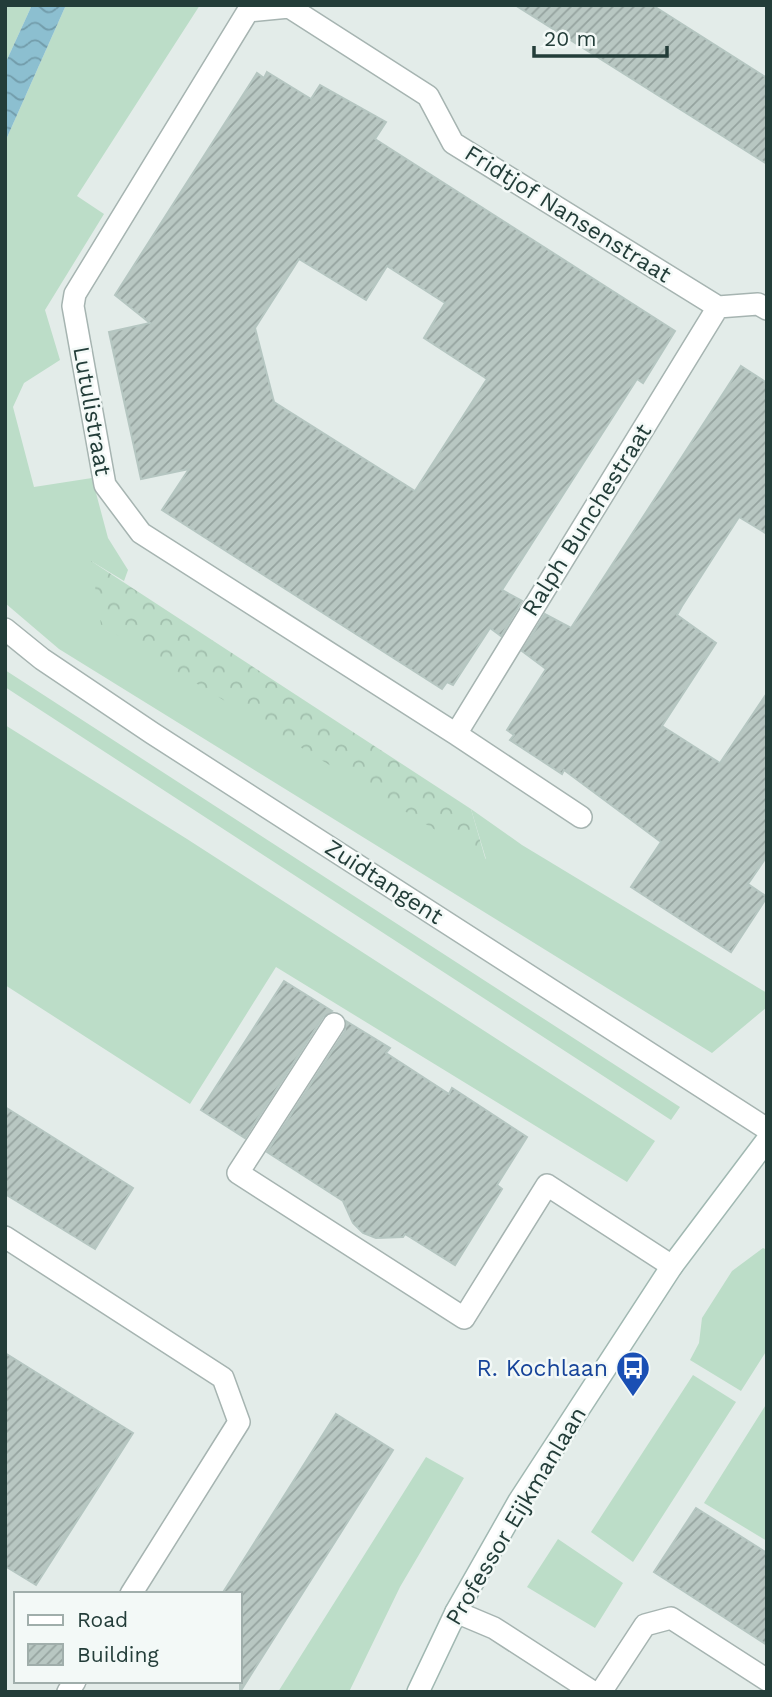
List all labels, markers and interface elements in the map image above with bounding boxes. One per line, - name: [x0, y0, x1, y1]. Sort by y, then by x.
- scale bar: [534, 14, 667, 58]
- text: 20 m: [544, 26, 596, 51]
- street label: Fridtjof Nansenstraat: [460, 139, 676, 289]
- street label: Lutulistraat: [67, 344, 117, 478]
- street label: Ralph Bunchestraat: [517, 419, 657, 621]
- street label: Zuidtangent: [320, 834, 448, 930]
- bus stop icon: R. Kochlaan: [614, 1349, 652, 1398]
- place label: R. Kochlaan: [476, 1355, 608, 1382]
- street label: Professor Eijkmanlaan: [440, 1402, 592, 1630]
- legend: [14, 1592, 242, 1683]
- text: Road: [77, 1607, 128, 1632]
- text: Building: [77, 1642, 159, 1667]

